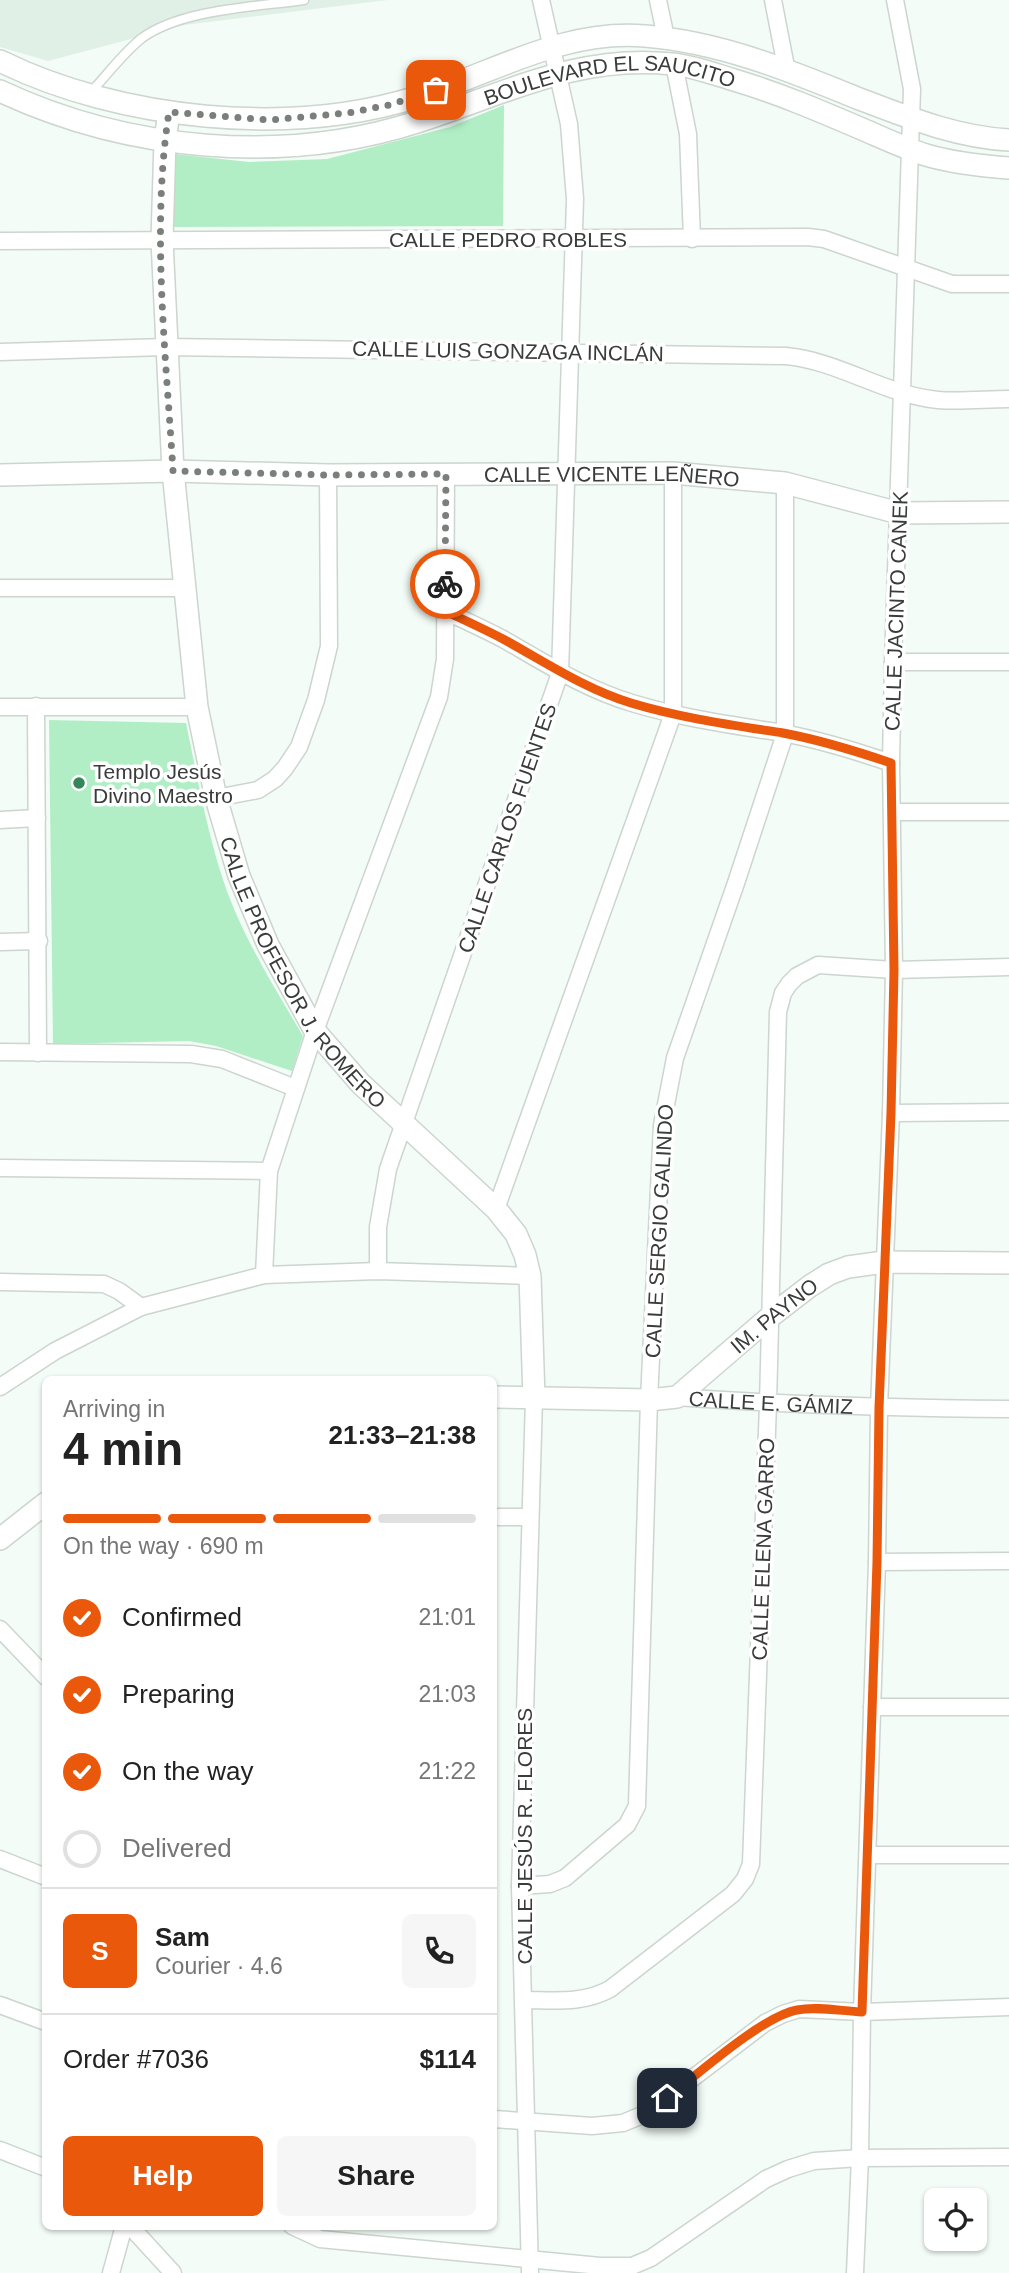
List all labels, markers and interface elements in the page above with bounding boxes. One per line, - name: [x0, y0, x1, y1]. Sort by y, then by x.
- street label: BOULEVARD EL SAUCITO: [481, 51, 739, 109]
- pin: [406, 60, 466, 120]
- icon: bag: [417, 71, 455, 109]
- street label: CALLE PEDRO ROBLES: [389, 228, 627, 251]
- street label: CALLE LUIS GONZAGA INCLÁN: [352, 337, 664, 365]
- street label: CALLE VICENTE LEÑERO: [484, 461, 741, 490]
- street label: CALLE JACINTO CANEK: [880, 491, 912, 731]
- courier: [410, 549, 480, 619]
- icon: bike: [426, 565, 464, 603]
- street label: CALLE CARLOS FUENTES: [453, 700, 561, 956]
- place label: Templo Jesús Divino Maestro: [93, 760, 233, 807]
- marker: Templo Jesús Divino Maestro: [71, 775, 87, 791]
- street label: CALLE PROFESOR J. ROMERO: [217, 834, 390, 1112]
- street label: CALLE SERGIO GALINDO: [641, 1103, 677, 1359]
- street label: IM. PAYNO: [726, 1273, 822, 1357]
- street label: CALLE E. GÁMIZ: [688, 1386, 854, 1417]
- text: Arriving in: [63, 1396, 165, 1422]
- text: 21:33–21:38: [329, 1420, 476, 1450]
- text: 4 min: [63, 1423, 183, 1475]
- street label: CALLE ELENA GARRO: [748, 1437, 778, 1661]
- text: On the way · 690 m: [63, 1533, 264, 1559]
- icon: check: [63, 1599, 101, 1637]
- text: Confirmed: [122, 1602, 242, 1632]
- text: 21:01: [418, 1604, 476, 1630]
- icon: check: [63, 1676, 101, 1714]
- text: Preparing: [122, 1679, 235, 1709]
- text: 21:03: [418, 1681, 476, 1707]
- street label: CALLE JESÚS R. FLORES: [513, 1708, 536, 1964]
- icon: check: [63, 1753, 101, 1791]
- text: On the way: [122, 1756, 254, 1786]
- text: 21:22: [418, 1758, 476, 1784]
- text: Delivered: [122, 1833, 232, 1863]
- button: phone: [402, 1914, 476, 1988]
- text: Sam: [155, 1922, 210, 1952]
- text: S: [91, 1936, 109, 1966]
- text: Courier · 4.6: [155, 1953, 283, 1979]
- text: Order #7036: [63, 2044, 209, 2074]
- text: $114: [420, 2044, 476, 2074]
- pin: [637, 2068, 697, 2128]
- icon: home: [648, 2079, 686, 2117]
- button: Help: [63, 2136, 263, 2216]
- button: Share: [277, 2136, 476, 2216]
- map controls: [924, 2188, 987, 2251]
- button: locate: [924, 2188, 987, 2251]

